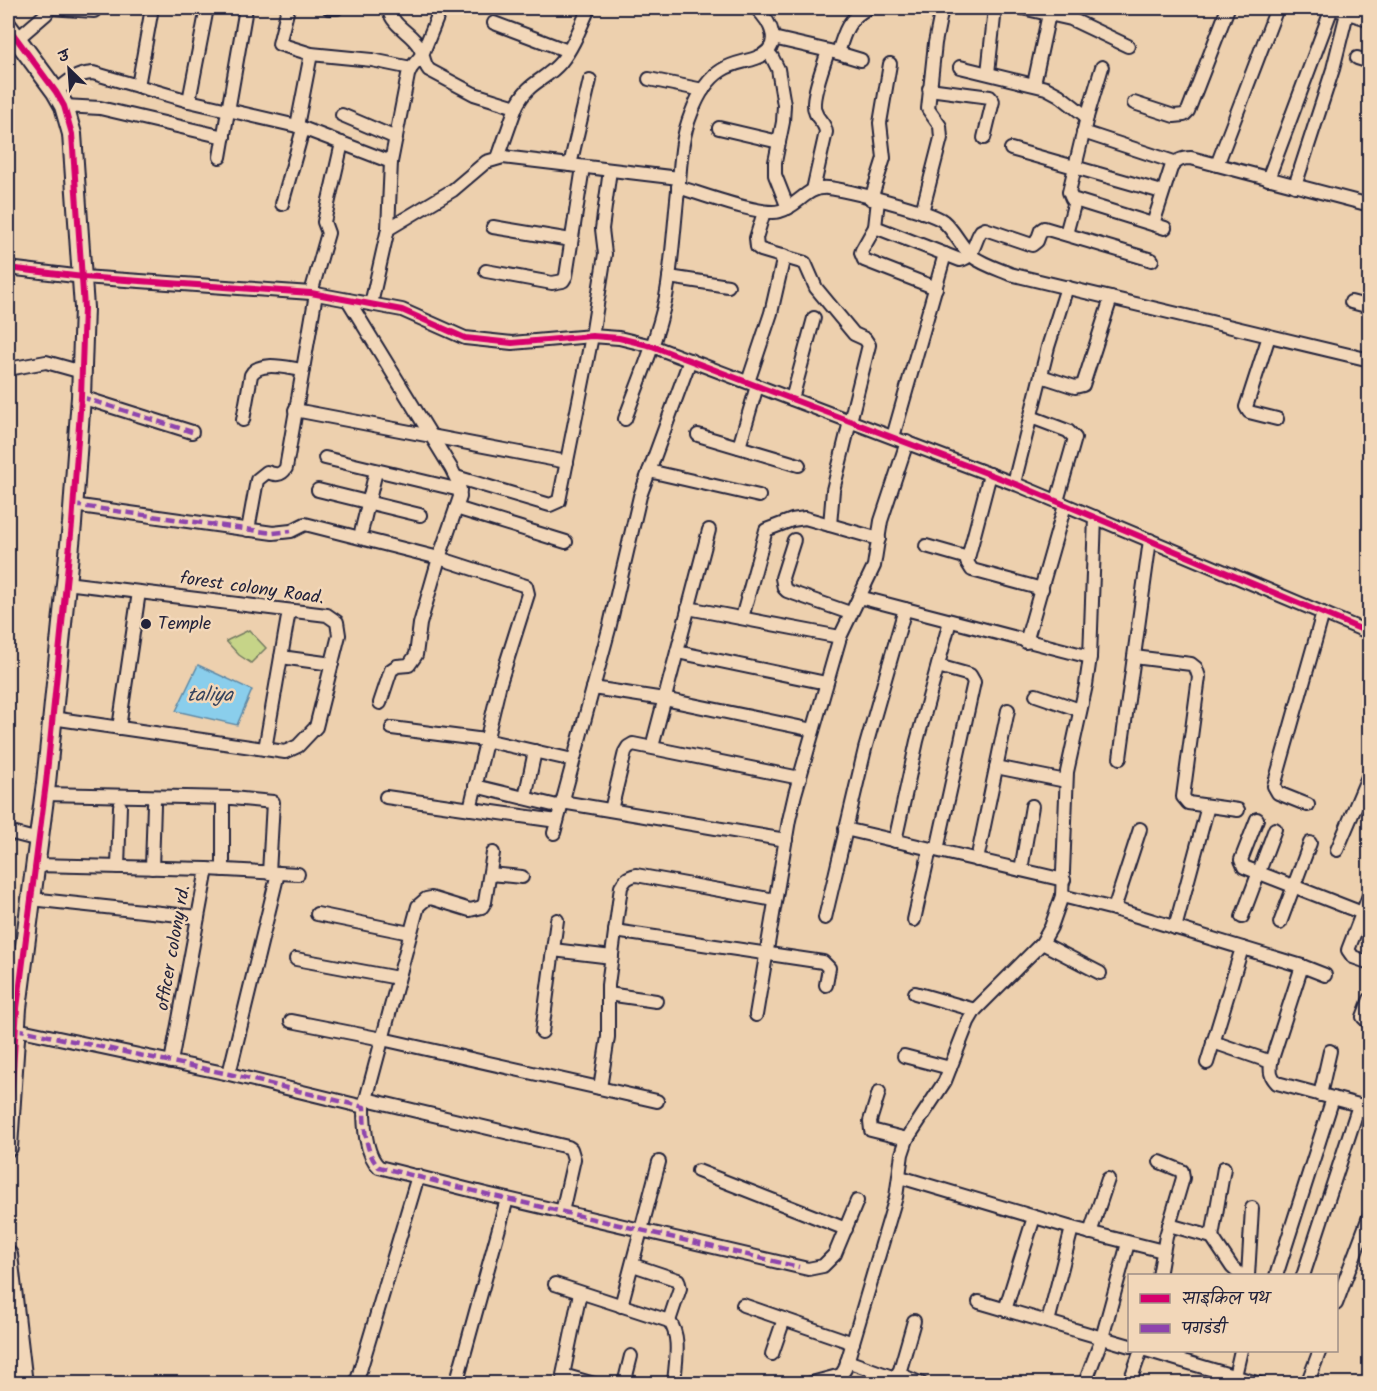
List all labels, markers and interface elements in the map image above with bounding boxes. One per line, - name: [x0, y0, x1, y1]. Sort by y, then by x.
- north arrow: [39, 39, 99, 99]
- text: उ: [53, 42, 76, 70]
- street label: forest colony Road.: [178, 565, 326, 613]
- place label: Temple: [158, 610, 211, 639]
- marker: Temple: [139, 617, 153, 631]
- water label: taliya: [187, 680, 234, 712]
- street label: officer colony rd.: [149, 883, 199, 1013]
- legend: [1128, 1274, 1338, 1352]
- text: साइकिल पथ: [1182, 1285, 1272, 1314]
- text: पगडंडी: [1181, 1315, 1229, 1344]

